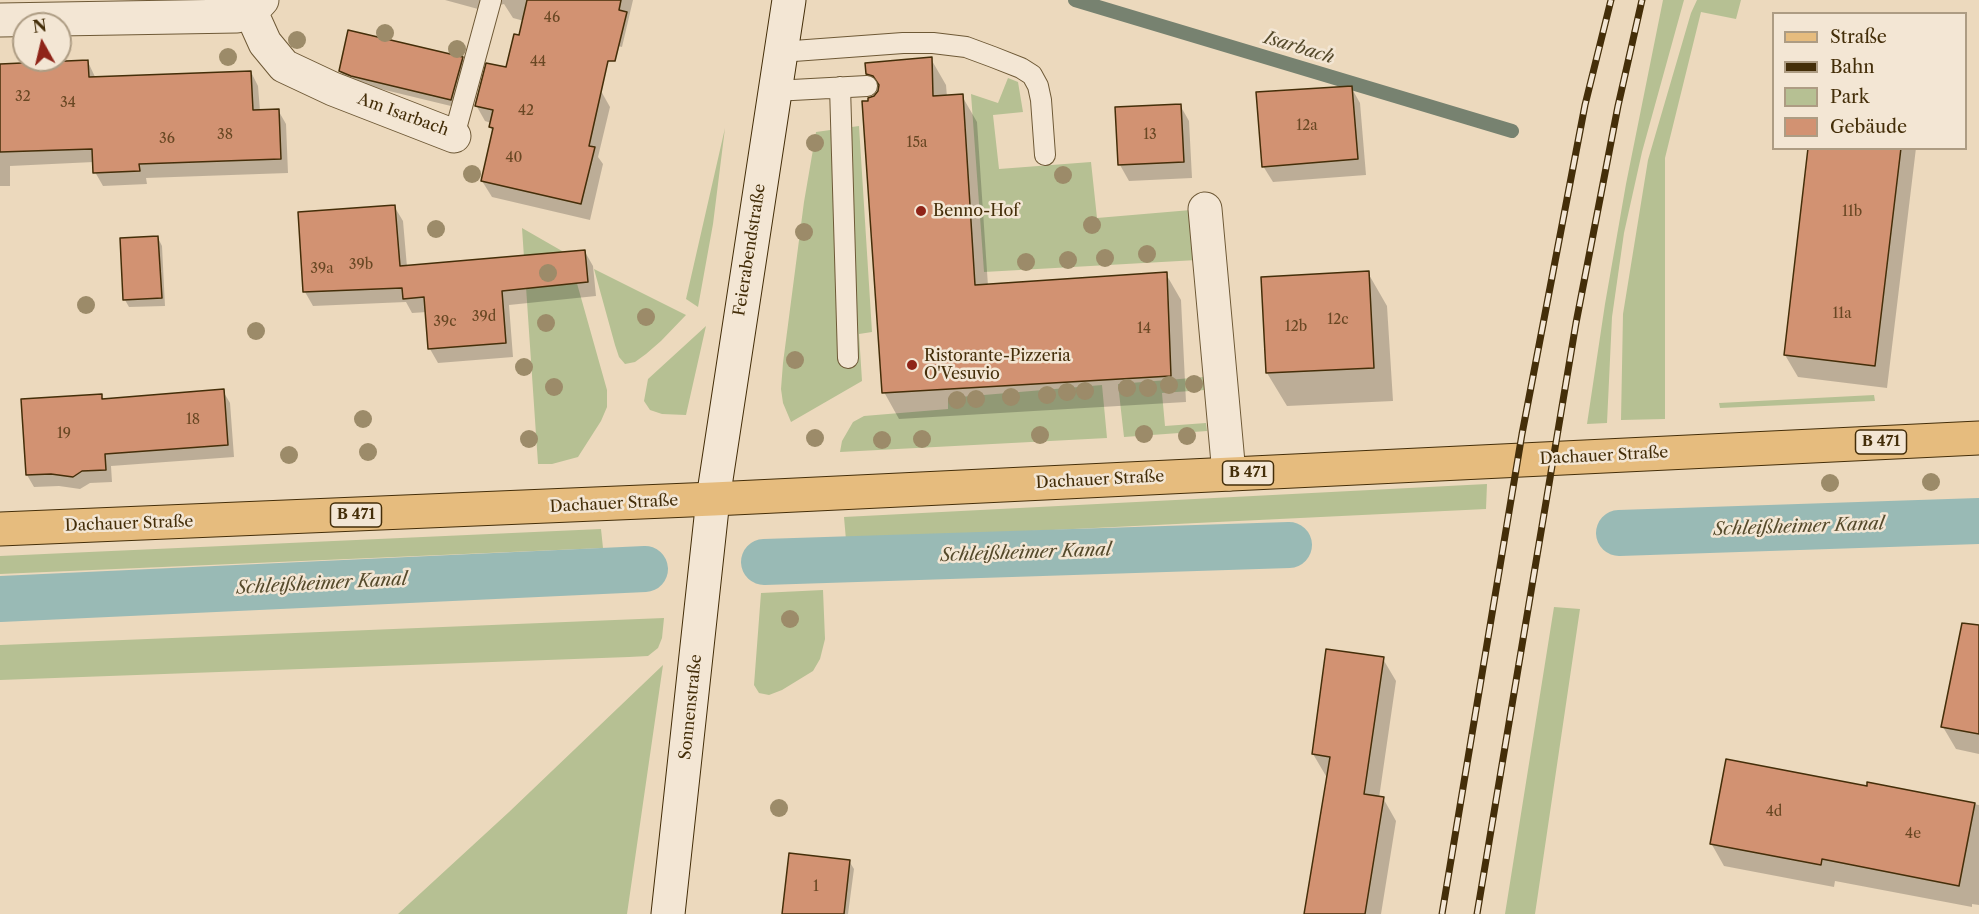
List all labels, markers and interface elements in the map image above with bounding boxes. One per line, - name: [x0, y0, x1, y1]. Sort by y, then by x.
- house number: 46: [544, 10, 560, 26]
- north arrow: [12, 12, 72, 72]
- legend: [1772, 12, 1967, 150]
- text: N: [31, 15, 48, 37]
- text: Straße: [1830, 26, 1887, 48]
- water label: Isarbach: [1261, 27, 1337, 69]
- house number: 44: [530, 54, 546, 70]
- text: Bahn: [1830, 56, 1875, 78]
- text: Park: [1830, 86, 1869, 108]
- house number: 32: [15, 89, 31, 105]
- street label: Am Isarbach: [355, 90, 451, 140]
- house number: 34: [60, 95, 76, 111]
- house number: 42: [518, 103, 534, 119]
- text: Gebäude: [1830, 116, 1907, 138]
- house number: 12a: [1296, 118, 1318, 134]
- house number: 38: [217, 127, 233, 143]
- house number: 13: [1143, 127, 1157, 143]
- house number: 36: [159, 131, 175, 147]
- house number: 15a: [907, 135, 927, 151]
- house number: 40: [506, 150, 522, 166]
- street label: Feierabendstraße: [730, 182, 770, 318]
- place label: Benno-Hof: [933, 201, 1019, 221]
- marker: Benno-Hof: [914, 204, 928, 218]
- house number: 11b: [1842, 204, 1862, 220]
- house number: 39b: [349, 257, 373, 273]
- house number: 39a: [310, 261, 334, 277]
- house number: 11a: [1832, 306, 1852, 322]
- house number: 39d: [472, 309, 496, 325]
- house number: 12c: [1327, 312, 1349, 328]
- house number: 39c: [433, 314, 457, 330]
- house number: 12b: [1285, 319, 1307, 335]
- house number: 14: [1137, 321, 1151, 337]
- place label: Ristorante-Pizzeria O'Vesuvio: [924, 346, 1071, 384]
- marker: Ristorante-Pizzeria O'Vesuvio: [905, 358, 919, 372]
- house number: 18: [186, 412, 200, 428]
- house number: 19: [57, 426, 71, 442]
- road number: B 471: [1856, 430, 1906, 454]
- street label: Dachauer Straße: [1539, 443, 1669, 469]
- road number: B 471: [1222, 461, 1274, 485]
- street label: Dachauer Straße: [1035, 467, 1165, 493]
- street label: Dachauer Straße: [549, 491, 679, 517]
- road number: B 471: [330, 503, 382, 527]
- street label: Dachauer Straße: [64, 512, 194, 536]
- water label: Schleißheimer Kanal: [1713, 513, 1885, 541]
- water label: Schleißheimer Kanal: [940, 539, 1112, 567]
- water label: Schleißheimer Kanal: [236, 569, 408, 599]
- street label: Sonnenstraße: [676, 653, 706, 761]
- house number: 4d: [1766, 804, 1782, 820]
- house number: 4e: [1905, 826, 1921, 842]
- house number: 1: [813, 879, 819, 895]

